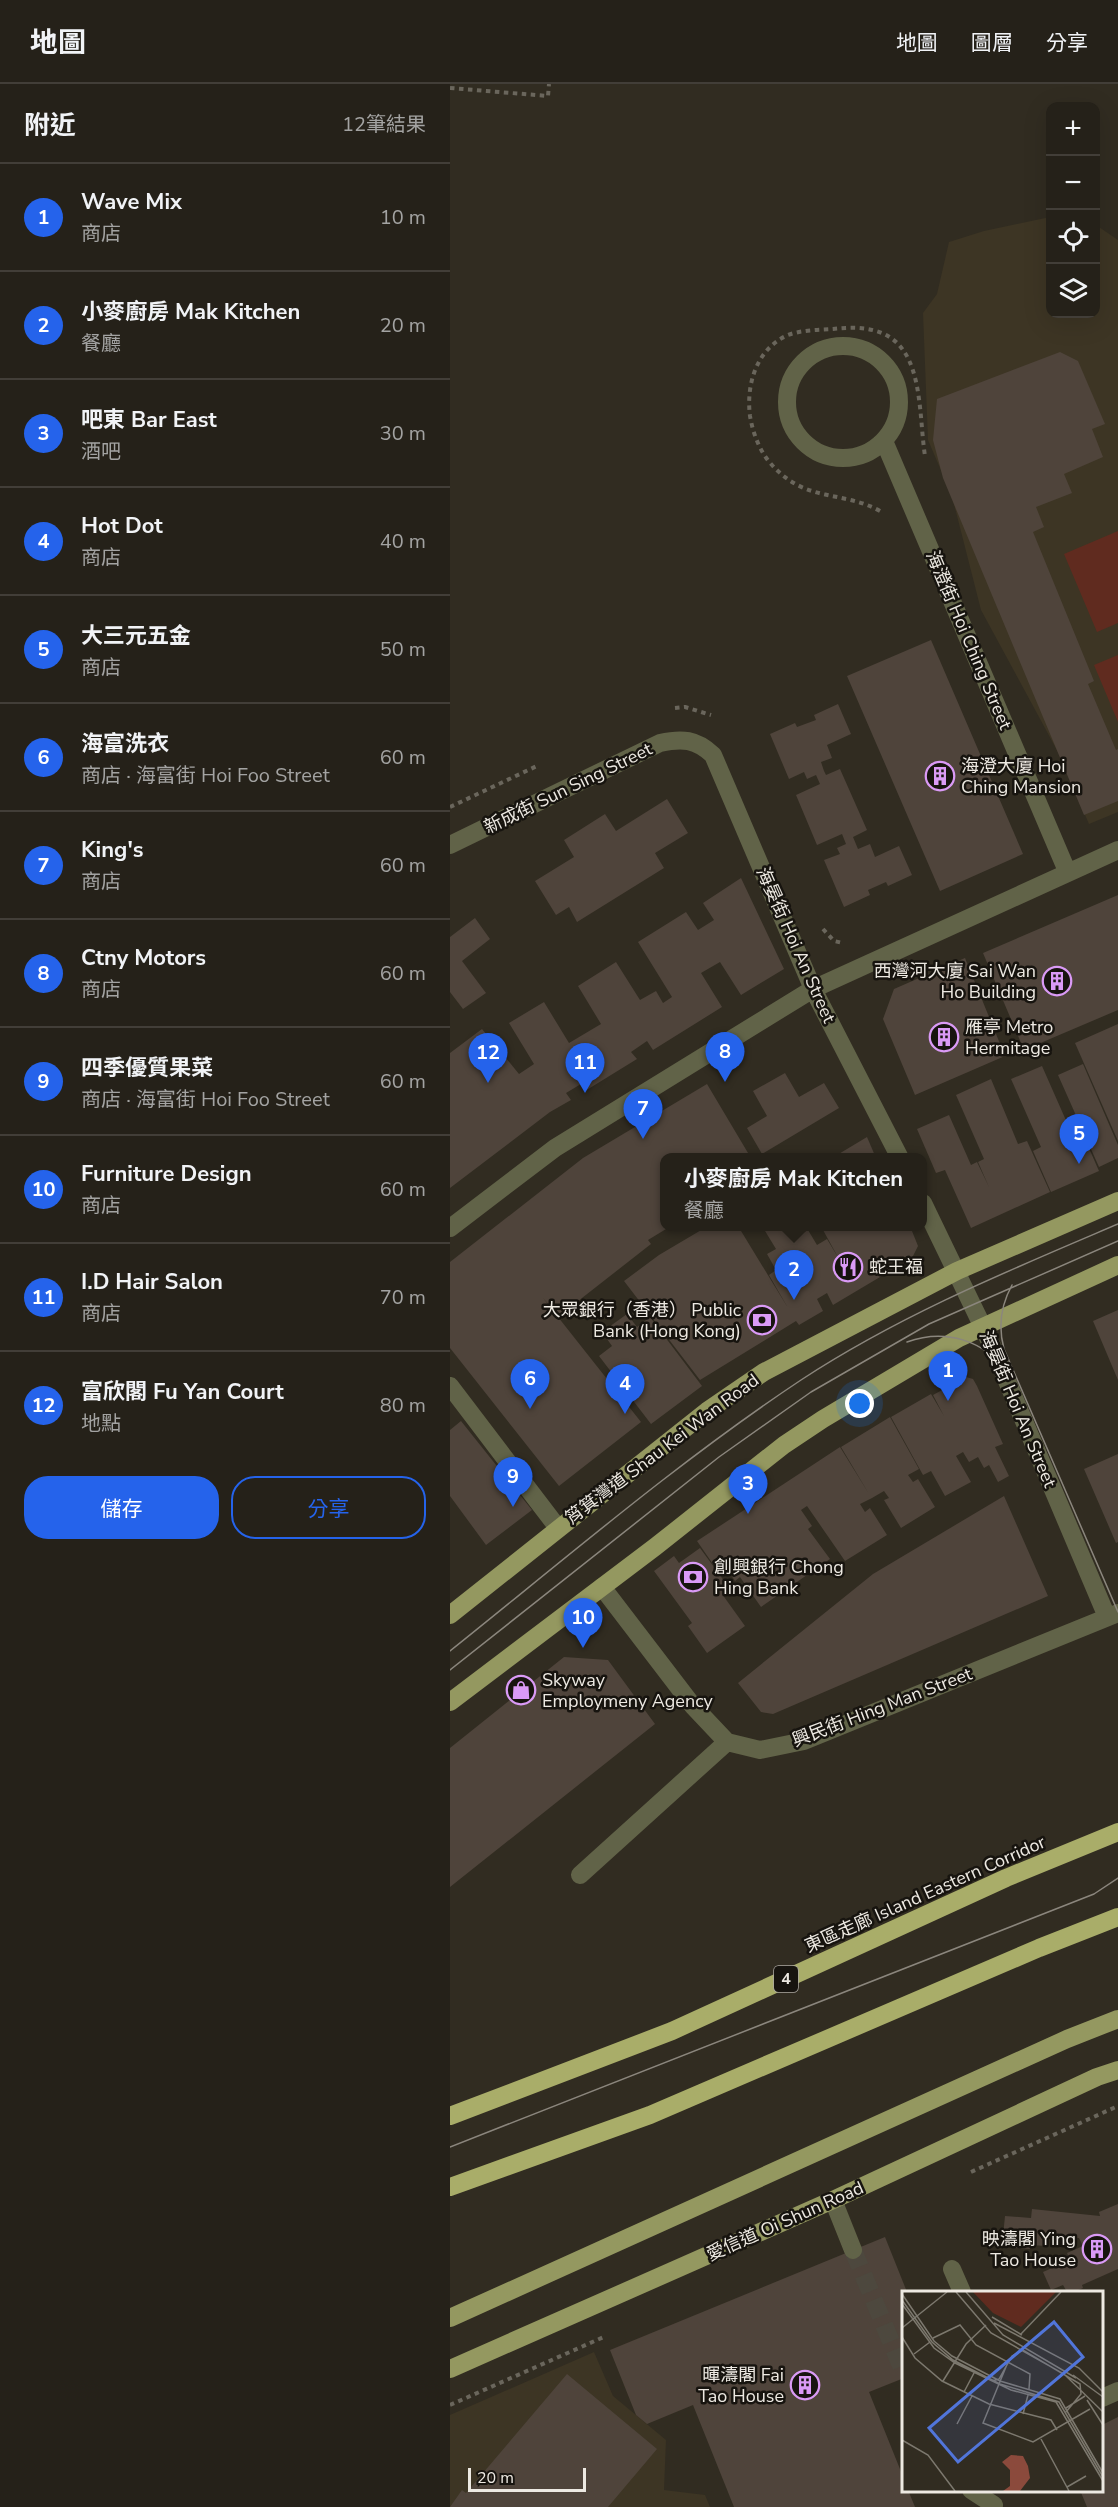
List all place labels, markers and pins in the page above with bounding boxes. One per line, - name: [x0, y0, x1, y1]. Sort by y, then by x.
- place label: 海澄大廈 Hoi Ching Mansion: [961, 754, 1081, 799]
- building icon: 海澄大廈 Hoi Ching Mansion: [924, 760, 956, 792]
- place label: 西灣河大廈 Sai Wan Ho Building: [873, 959, 1036, 1004]
- building icon: 西灣河大廈 Sai Wan Ho Building: [1041, 965, 1073, 997]
- place label: 雁亭 Metro Hermitage: [965, 1015, 1053, 1060]
- building icon: 雁亭 Metro Hermitage: [928, 1021, 960, 1053]
- pin: 8: [706, 1032, 744, 1082]
- pin: 12: [468, 1034, 507, 1083]
- pin: 11: [566, 1044, 604, 1093]
- pin: 7: [624, 1090, 662, 1139]
- pin: 5: [1060, 1114, 1098, 1164]
- pin: 2: [774, 1250, 814, 1300]
- restaurant icon: 蛇王福: [832, 1251, 864, 1283]
- place label: 蛇王福: [869, 1255, 923, 1279]
- place label: 大眾銀行（香港） Public Bank (Hong Kong): [543, 1298, 741, 1343]
- bank icon: 大眾銀行（香港） Public Bank (Hong Kong): [746, 1304, 778, 1336]
- pin: 1: [928, 1352, 968, 1401]
- pin: 6: [510, 1360, 550, 1409]
- pin: 4: [606, 1364, 645, 1414]
- pin: 9: [494, 1458, 532, 1507]
- pin: 3: [728, 1464, 768, 1514]
- place label: 創興銀行 Chong Hing Bank: [714, 1555, 844, 1600]
- bank icon: 創興銀行 Chong Hing Bank: [677, 1561, 709, 1593]
- pin: 10: [564, 1598, 602, 1648]
- place label: Skyway Employmeny Agency: [542, 1668, 714, 1713]
- shop icon: Skyway Employmeny Agency: [505, 1674, 537, 1706]
- place label: 映濤閣 Ying Tao House: [982, 2227, 1076, 2272]
- building icon: 映濤閣 Ying Tao House: [1081, 2233, 1113, 2265]
- place label: 暉濤閣 Fai Tao House: [698, 2363, 784, 2408]
- building icon: 暉濤閣 Fai Tao House: [789, 2369, 821, 2401]

